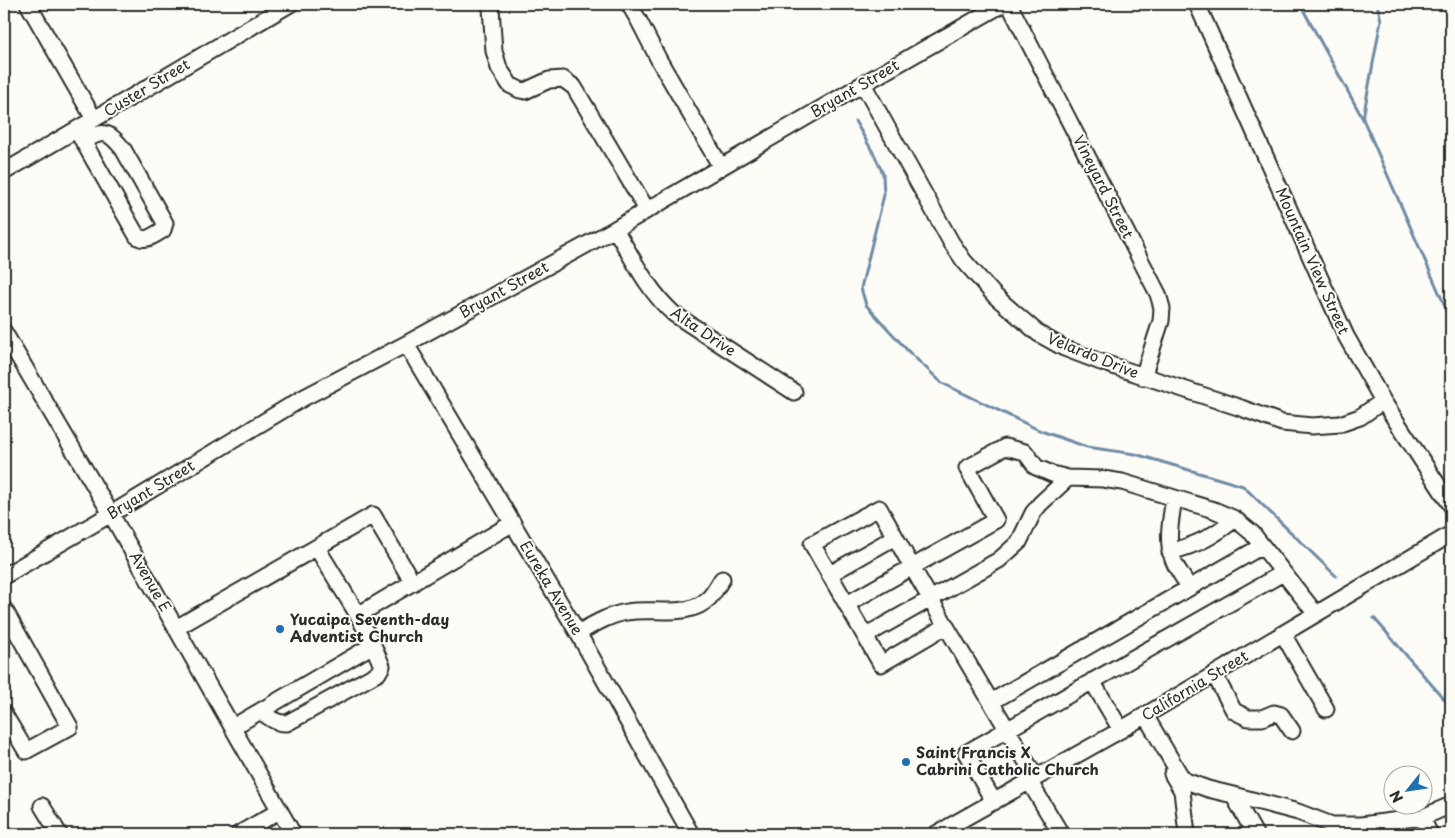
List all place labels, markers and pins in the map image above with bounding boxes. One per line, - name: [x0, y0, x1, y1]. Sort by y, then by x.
- place label: Yucaipa Seventh-day Adventist Church: [290, 607, 449, 647]
- marker: Yucaipa Seventh-day Adventist Church: [274, 623, 286, 635]
- place label: Saint Francis X Cabrini Catholic Church: [916, 740, 1099, 780]
- marker: Saint Francis X Cabrini Catholic Church: [900, 756, 912, 768]

